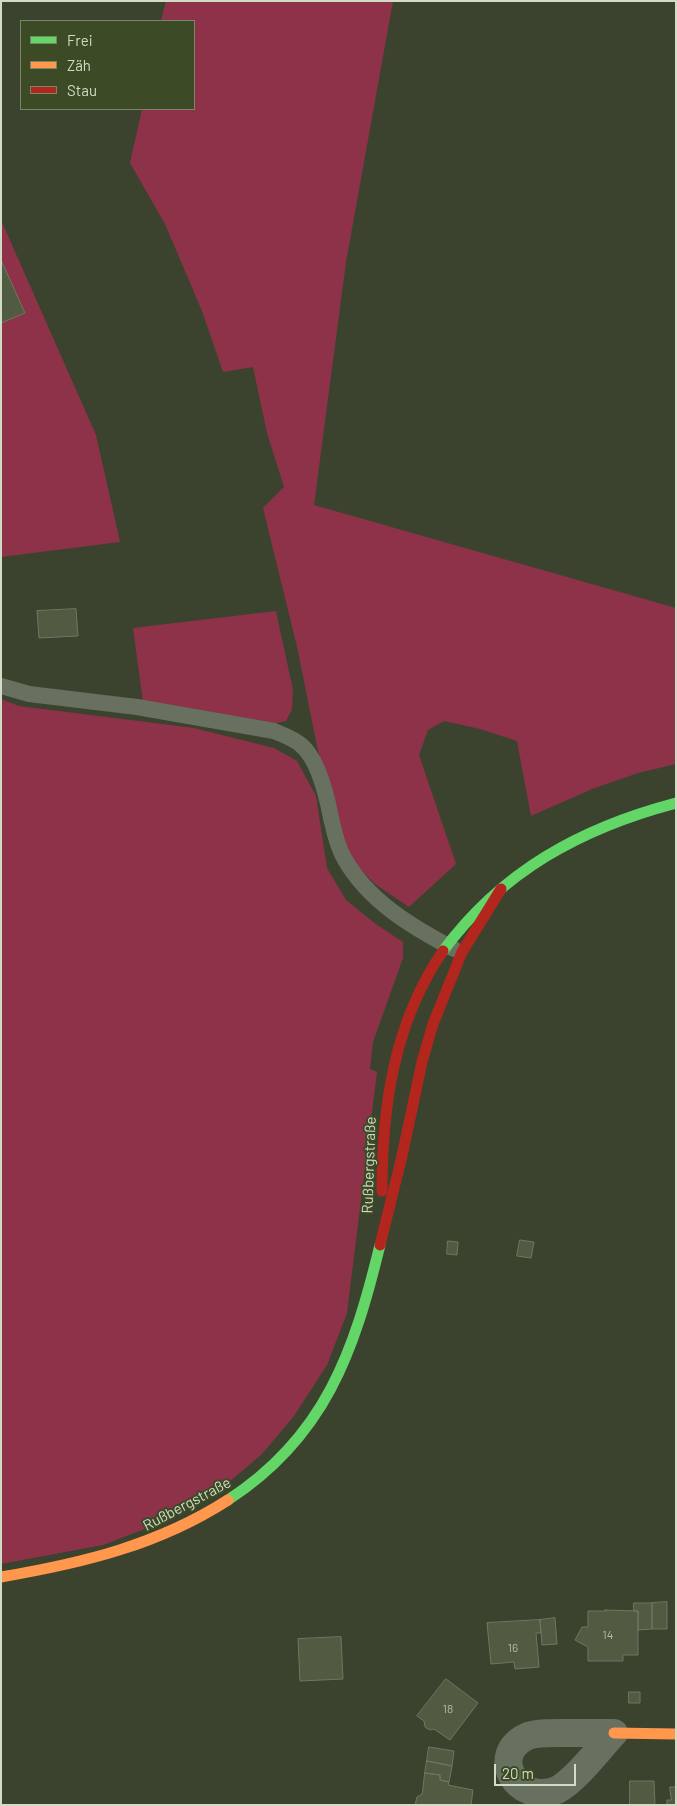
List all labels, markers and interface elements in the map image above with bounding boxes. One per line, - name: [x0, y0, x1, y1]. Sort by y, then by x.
- legend: [20, 20, 195, 110]
- text: Frei: [67, 31, 93, 49]
- text: Zäh: [67, 56, 91, 74]
- text: Stau: [67, 81, 97, 99]
- street label: Rußbergstraße: [358, 1116, 380, 1214]
- street label: Rußbergstraße: [140, 1473, 234, 1535]
- house number: 14: [603, 1628, 613, 1642]
- house number: 16: [508, 1641, 518, 1655]
- house number: 18: [443, 1702, 453, 1716]
- scale bar: [497, 1754, 580, 1786]
- text: 20 m: [502, 1764, 534, 1782]

